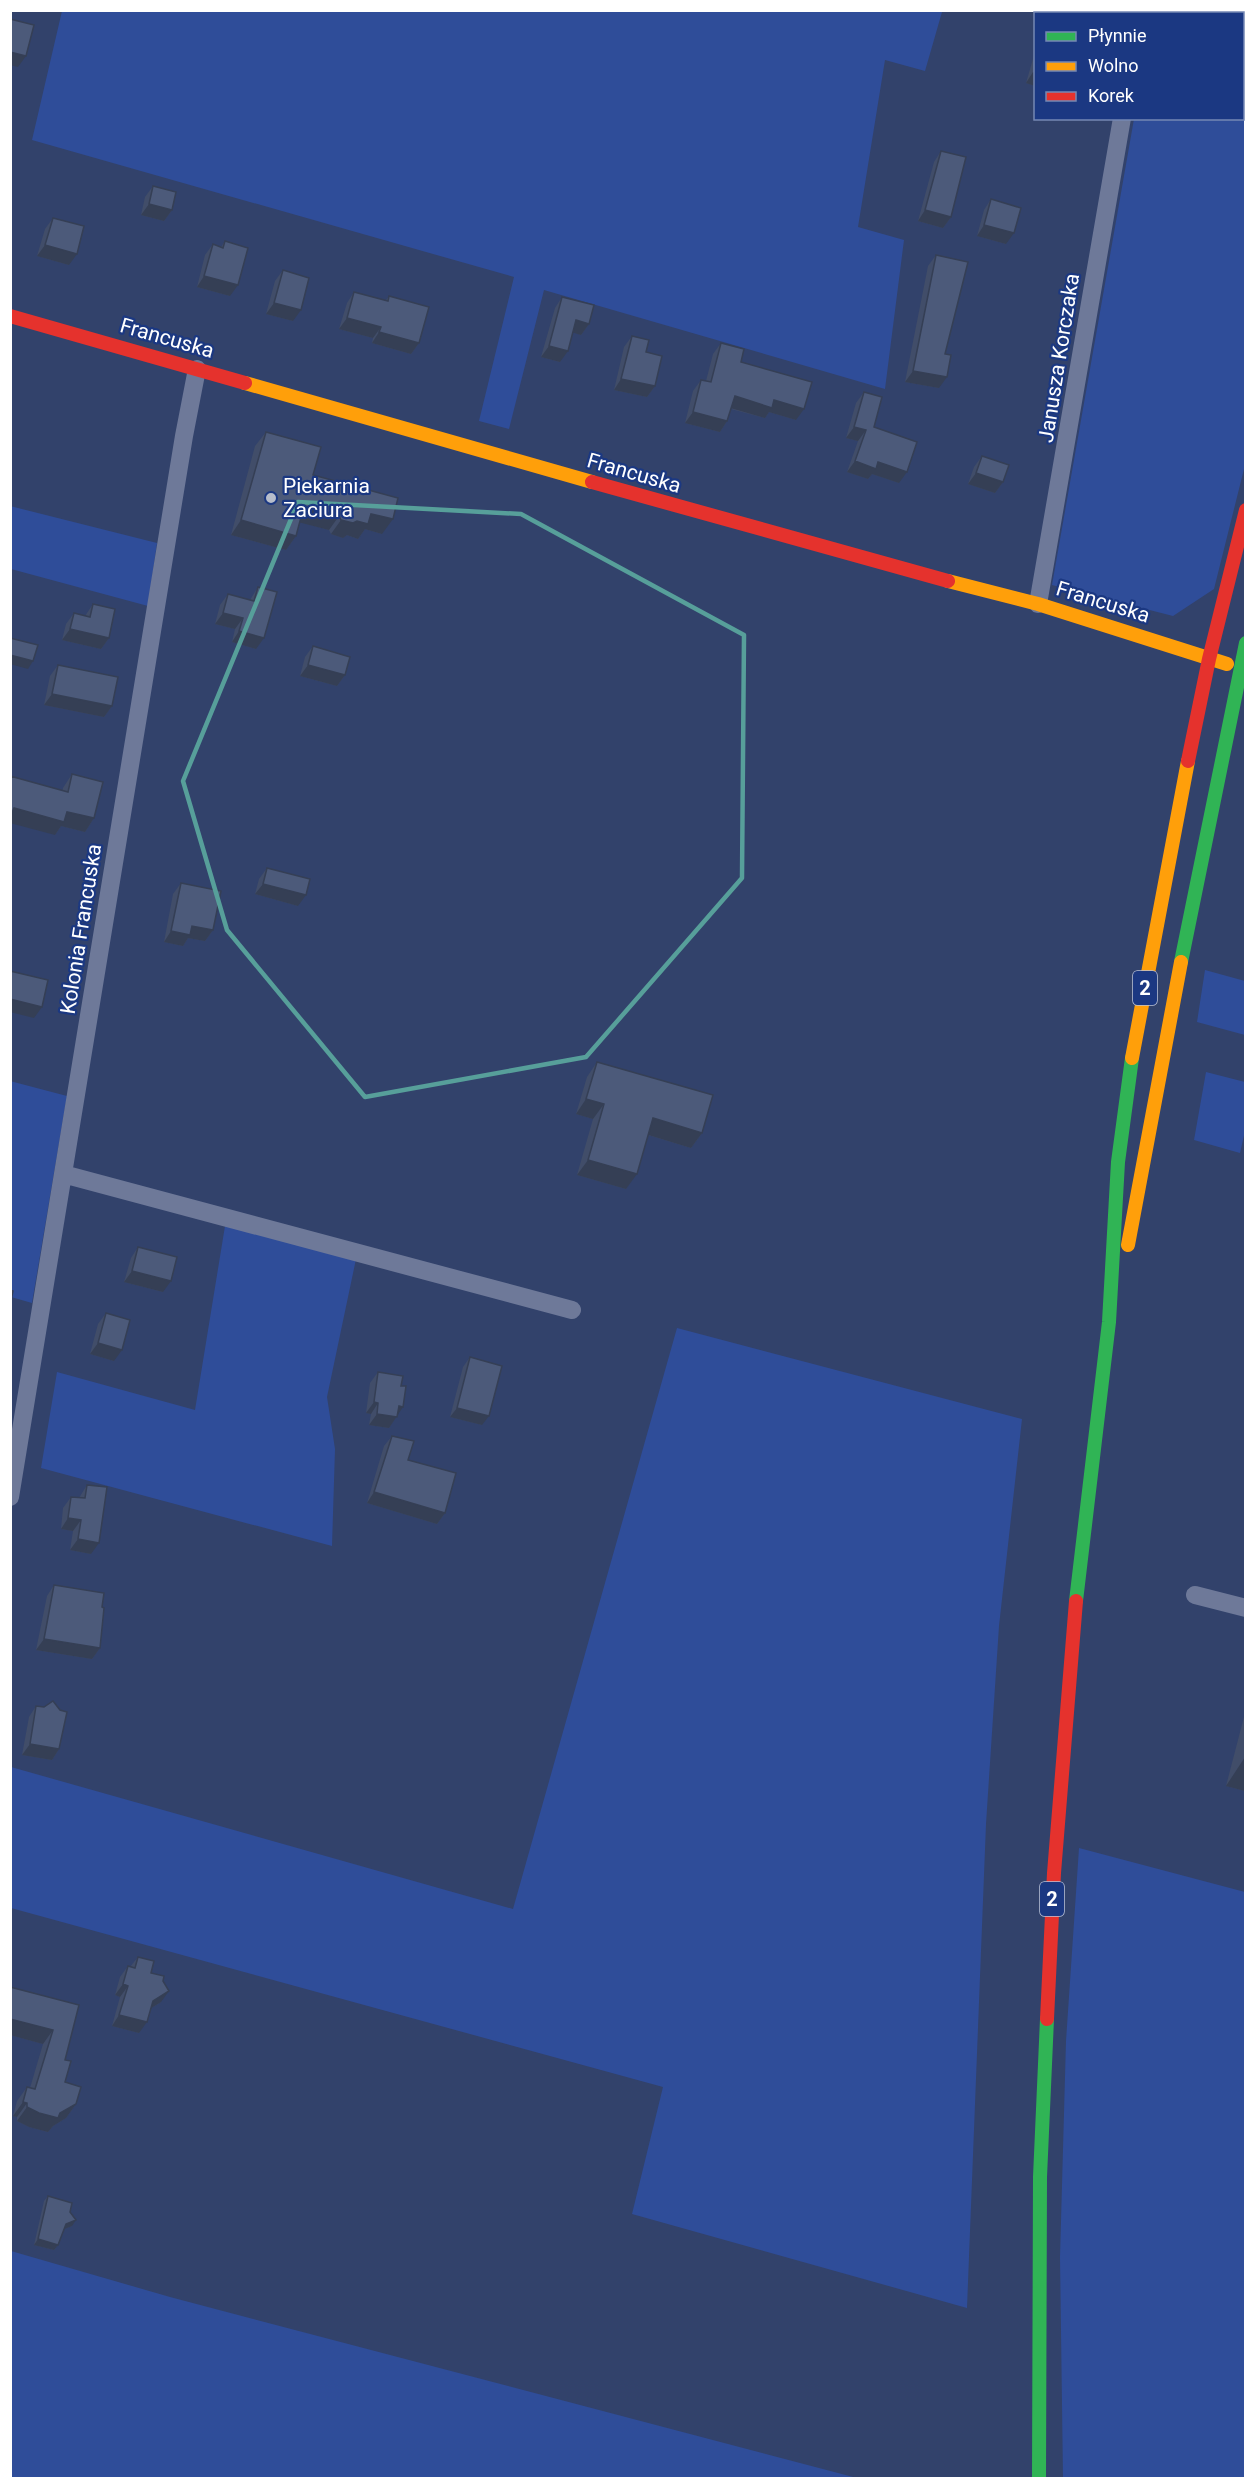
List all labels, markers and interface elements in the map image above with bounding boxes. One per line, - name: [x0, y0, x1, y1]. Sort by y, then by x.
- legend: [1034, 12, 1244, 120]
- text: Płynnie: [1088, 25, 1147, 46]
- text: Wolno: [1088, 55, 1139, 76]
- text: Korek: [1088, 85, 1135, 106]
- street label: Janusza Korczaka: [1034, 272, 1084, 444]
- street label: Francuska: [117, 313, 217, 363]
- street label: Francuska: [584, 448, 684, 498]
- place label: Piekarnia Zaciura: [283, 474, 370, 522]
- marker: Piekarnia Zaciura: [264, 491, 278, 505]
- street label: Francuska: [1053, 576, 1153, 628]
- street label: Kolonia Francuska: [56, 842, 106, 1016]
- road number: 2: [1133, 971, 1157, 1005]
- road number: 2: [1040, 1882, 1064, 1916]

